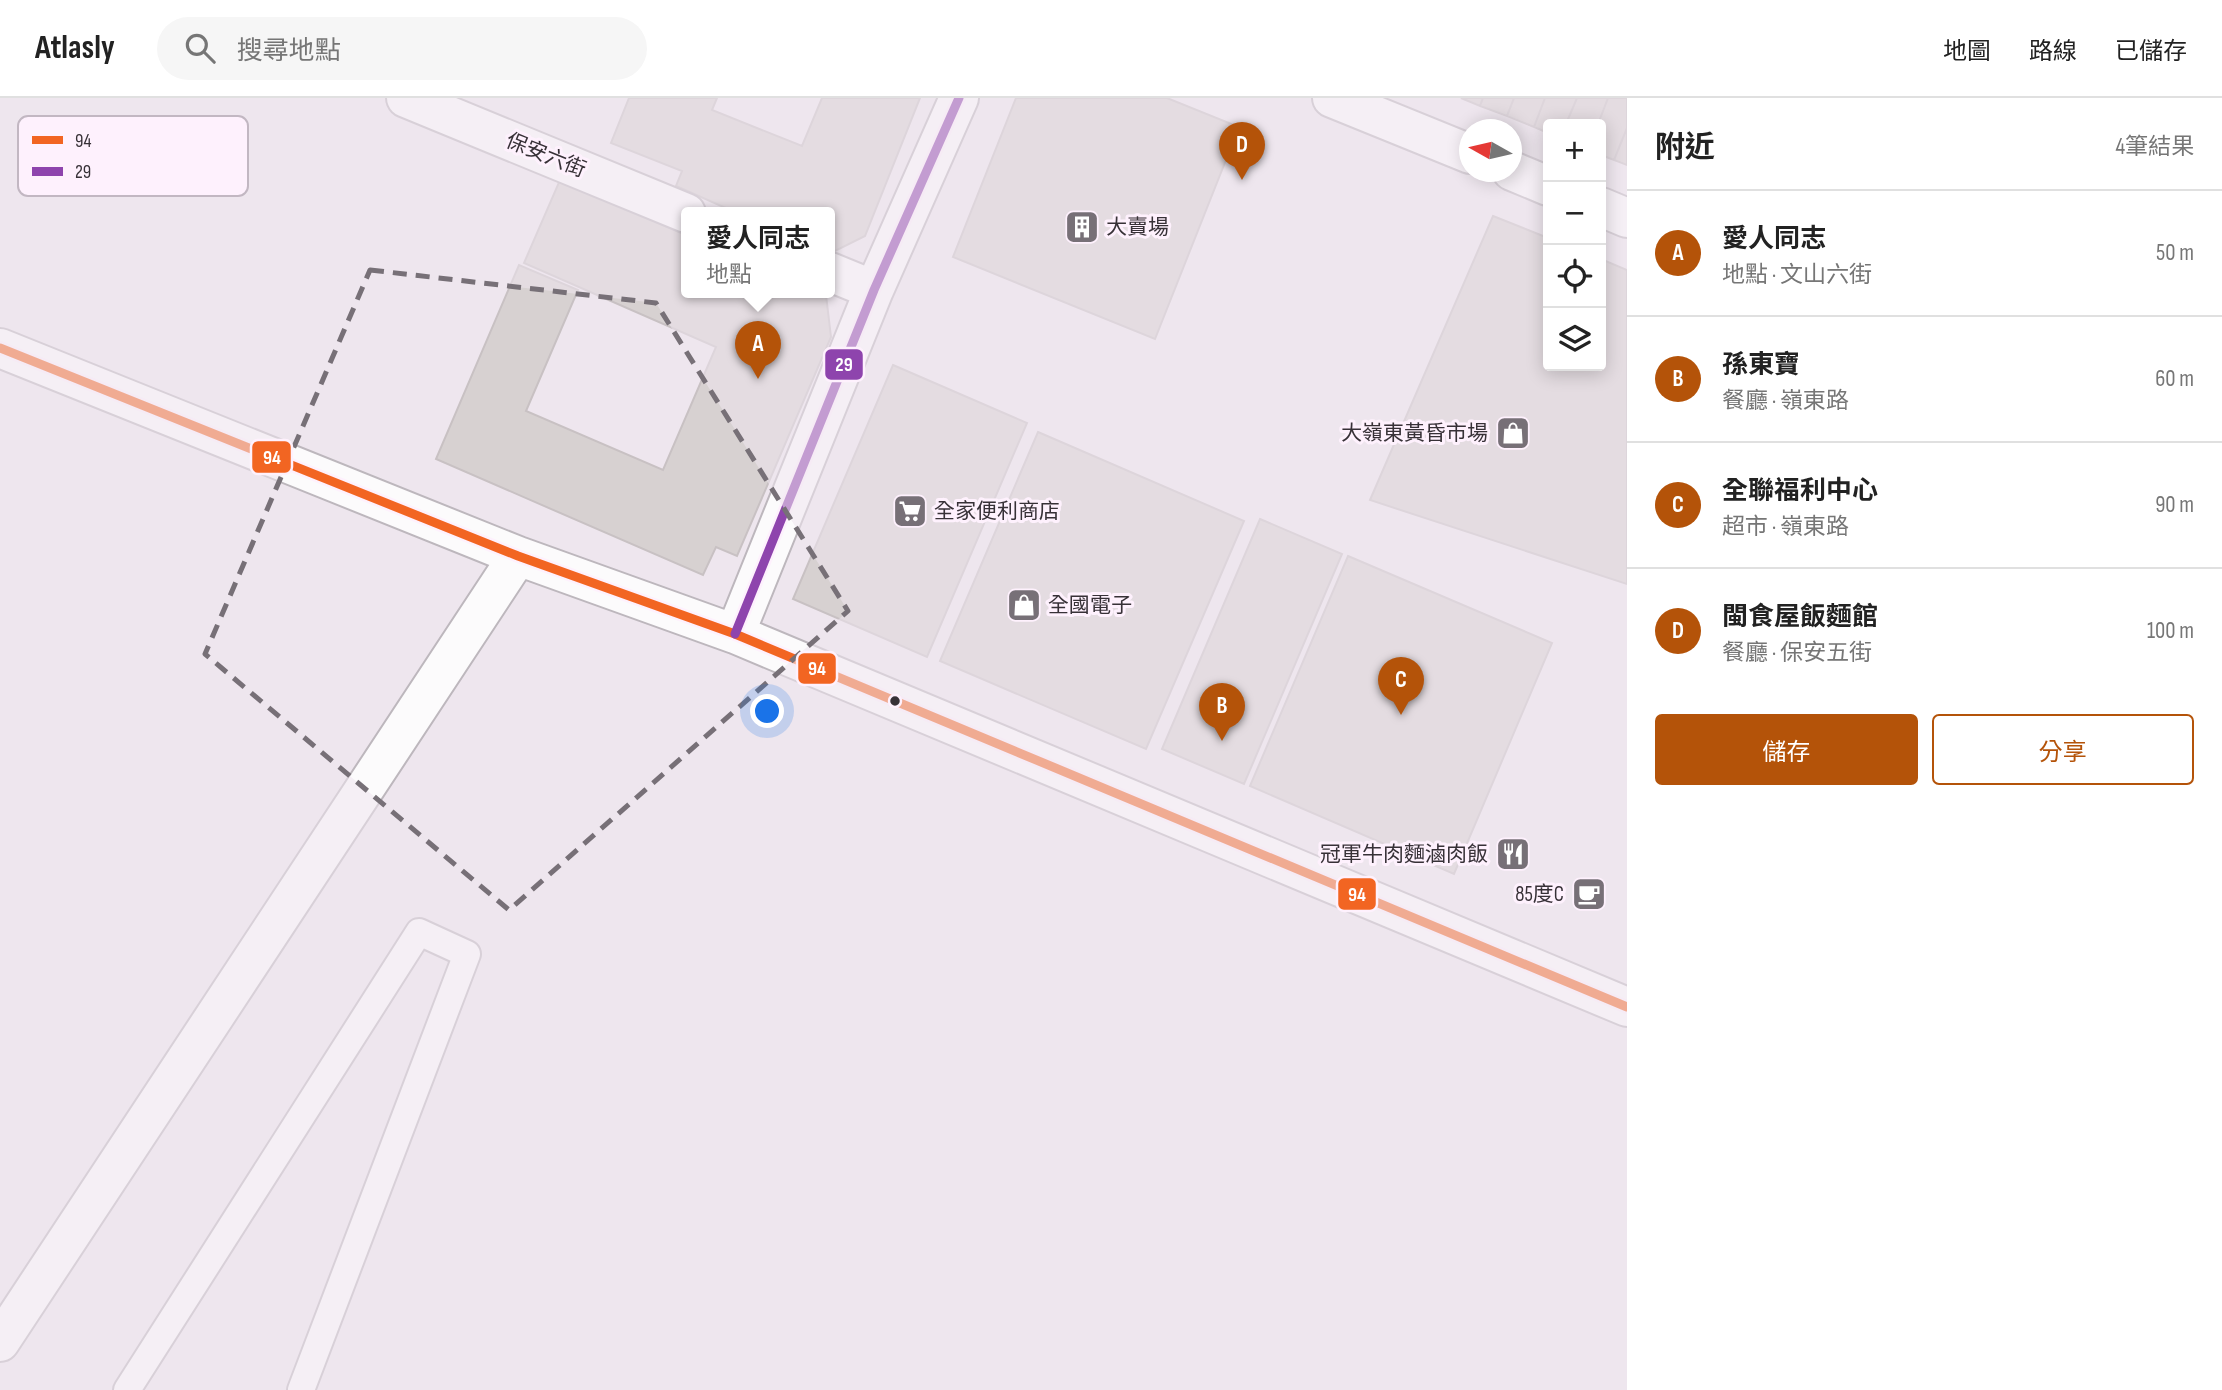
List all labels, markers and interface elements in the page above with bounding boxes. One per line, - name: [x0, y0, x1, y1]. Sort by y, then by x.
- search box: [157, 17, 647, 80]
- text: Atlasly: [35, 28, 115, 68]
- icon: search: [181, 29, 219, 67]
- text: 搜尋地點: [237, 36, 341, 67]
- text: 地圖: [1943, 37, 1991, 66]
- text: 路線: [2029, 37, 2077, 66]
- text: 已儲存: [2115, 37, 2187, 66]
- legend: [18, 116, 248, 196]
- north arrow: [1459, 119, 1522, 182]
- map controls: [1543, 119, 1606, 371]
- button: +: [1543, 119, 1606, 182]
- pin: D: [1219, 122, 1265, 180]
- street label: 保安六街: [502, 128, 589, 183]
- text: 94: [75, 130, 91, 153]
- text: 附近: [1655, 130, 1715, 166]
- text: 4筆結果: [2115, 133, 2194, 161]
- text: 29: [75, 161, 91, 184]
- button: −: [1543, 182, 1606, 245]
- popup: [681, 207, 835, 298]
- building icon: 大賣場: [1063, 208, 1101, 246]
- place label: 大賣場: [1106, 215, 1169, 240]
- text: 愛人同志: [706, 224, 810, 255]
- text: 愛人同志: [1722, 224, 1826, 255]
- text: A: [1673, 239, 1683, 267]
- text: 50 m: [2156, 239, 2194, 267]
- button: locate: [1543, 245, 1606, 308]
- text: 地點: [706, 261, 752, 289]
- text: 地點 · 文山六街: [1722, 261, 1872, 289]
- button: layers: [1543, 308, 1606, 371]
- pin: A: [735, 321, 781, 379]
- line badge: 29: [824, 348, 864, 381]
- text: 孫東寶: [1722, 350, 1800, 381]
- text: 29: [835, 354, 853, 377]
- text: B: [1673, 365, 1683, 393]
- text: 60 m: [2155, 365, 2194, 393]
- text: 餐廳 · 嶺東路: [1722, 387, 1849, 415]
- shop icon: 大嶺東黃昏市場: [1494, 414, 1532, 452]
- place label: 大嶺東黃昏市場: [1341, 421, 1488, 446]
- line badge: 94: [251, 440, 292, 474]
- text: 94: [263, 447, 281, 470]
- text: 全聯福利中心: [1722, 476, 1878, 507]
- text: C: [1672, 491, 1684, 519]
- text: 90 m: [2155, 491, 2194, 519]
- supermarket icon: 全家便利商店: [891, 492, 929, 530]
- place label: 全家便利商店: [934, 499, 1060, 524]
- text: 超市 · 嶺東路: [1722, 513, 1849, 541]
- shop icon: 全國電子: [1005, 586, 1043, 624]
- place label: 全國電子: [1048, 593, 1132, 618]
- text: 閩食屋飯麵館: [1722, 602, 1878, 633]
- text: D: [1672, 617, 1684, 645]
- text: 100 m: [2147, 617, 2194, 645]
- text: 餐廳 · 保安五街: [1722, 639, 1872, 667]
- line badge: 94: [797, 652, 837, 685]
- pin: C: [1378, 657, 1424, 715]
- text: 94: [808, 658, 826, 681]
- pin: B: [1199, 683, 1245, 741]
- your location: [750, 694, 784, 728]
- unlabelled marker: [888, 694, 902, 708]
- button: 儲存: [1655, 714, 1918, 785]
- button: 分享: [1932, 714, 2194, 785]
- restaurant icon: 冠軍牛肉麵滷肉飯: [1494, 835, 1532, 873]
- place label: 冠軍牛肉麵滷肉飯: [1320, 842, 1488, 867]
- cafe icon: 85度C: [1570, 875, 1608, 913]
- line badge: 94: [1337, 877, 1377, 911]
- place label: 85度C: [1515, 882, 1564, 907]
- text: 94: [1348, 884, 1366, 907]

